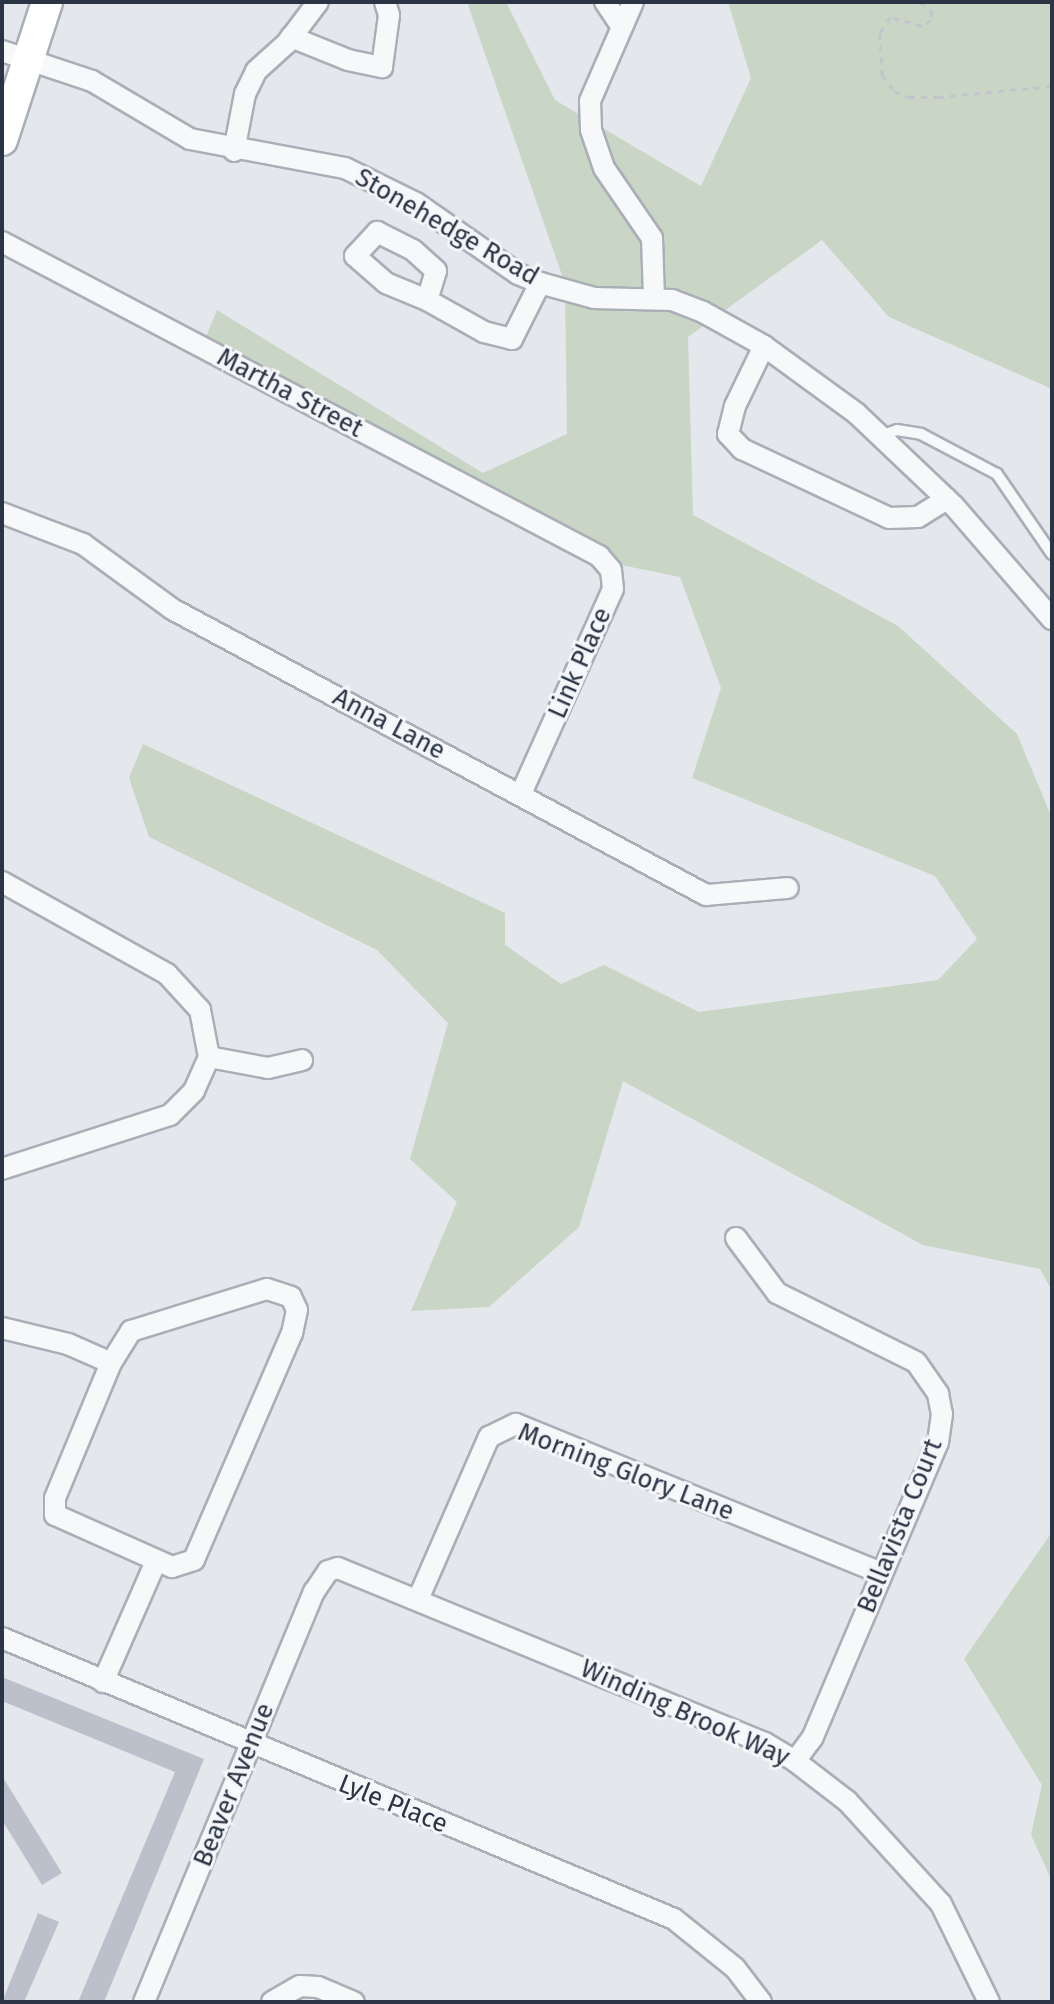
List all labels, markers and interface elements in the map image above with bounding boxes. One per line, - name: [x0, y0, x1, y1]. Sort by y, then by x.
- street label: Stonehedge Road: [350, 162, 544, 292]
- street label: Martha Street: [212, 342, 368, 444]
- street label: Link Place: [542, 603, 618, 723]
- street label: Anna Lane: [328, 681, 450, 767]
- street label: Morning Glory Lane: [514, 1416, 738, 1528]
- street label: Bellavista Court: [851, 1434, 949, 1618]
- street label: Winding Brook Way: [576, 1653, 794, 1773]
- street label: Beaver Avenue: [187, 1699, 281, 1871]
- street label: Lyle Place: [334, 1768, 452, 1840]

